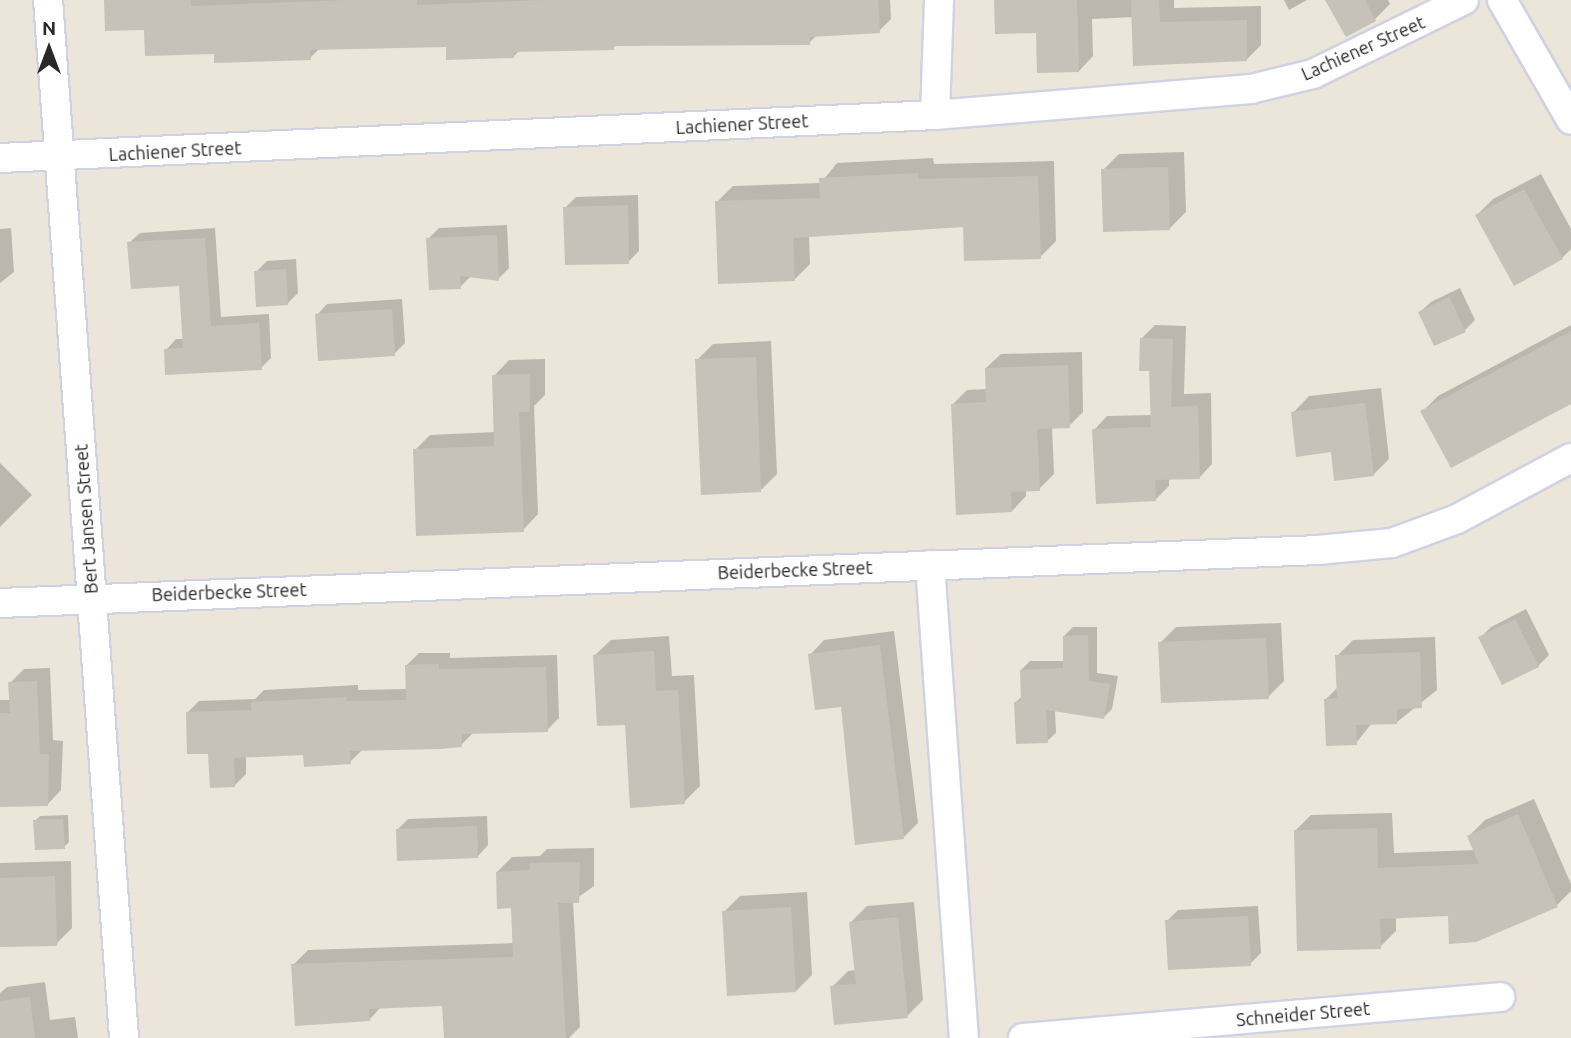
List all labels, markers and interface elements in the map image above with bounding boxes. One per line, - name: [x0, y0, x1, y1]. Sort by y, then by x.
- street label: Lachiener Street: [1298, 11, 1428, 85]
- north arrow: [14, 14, 84, 84]
- text: N: [42, 17, 56, 39]
- street label: Lachiener Street: [675, 110, 809, 138]
- street label: Lachiener Street: [108, 137, 242, 165]
- street label: Bert Jansen Street: [70, 443, 102, 595]
- street label: Beiderbecke Street: [717, 557, 873, 583]
- street label: Beiderbecke Street: [151, 579, 307, 605]
- street label: Schneider Street: [1235, 997, 1371, 1031]

